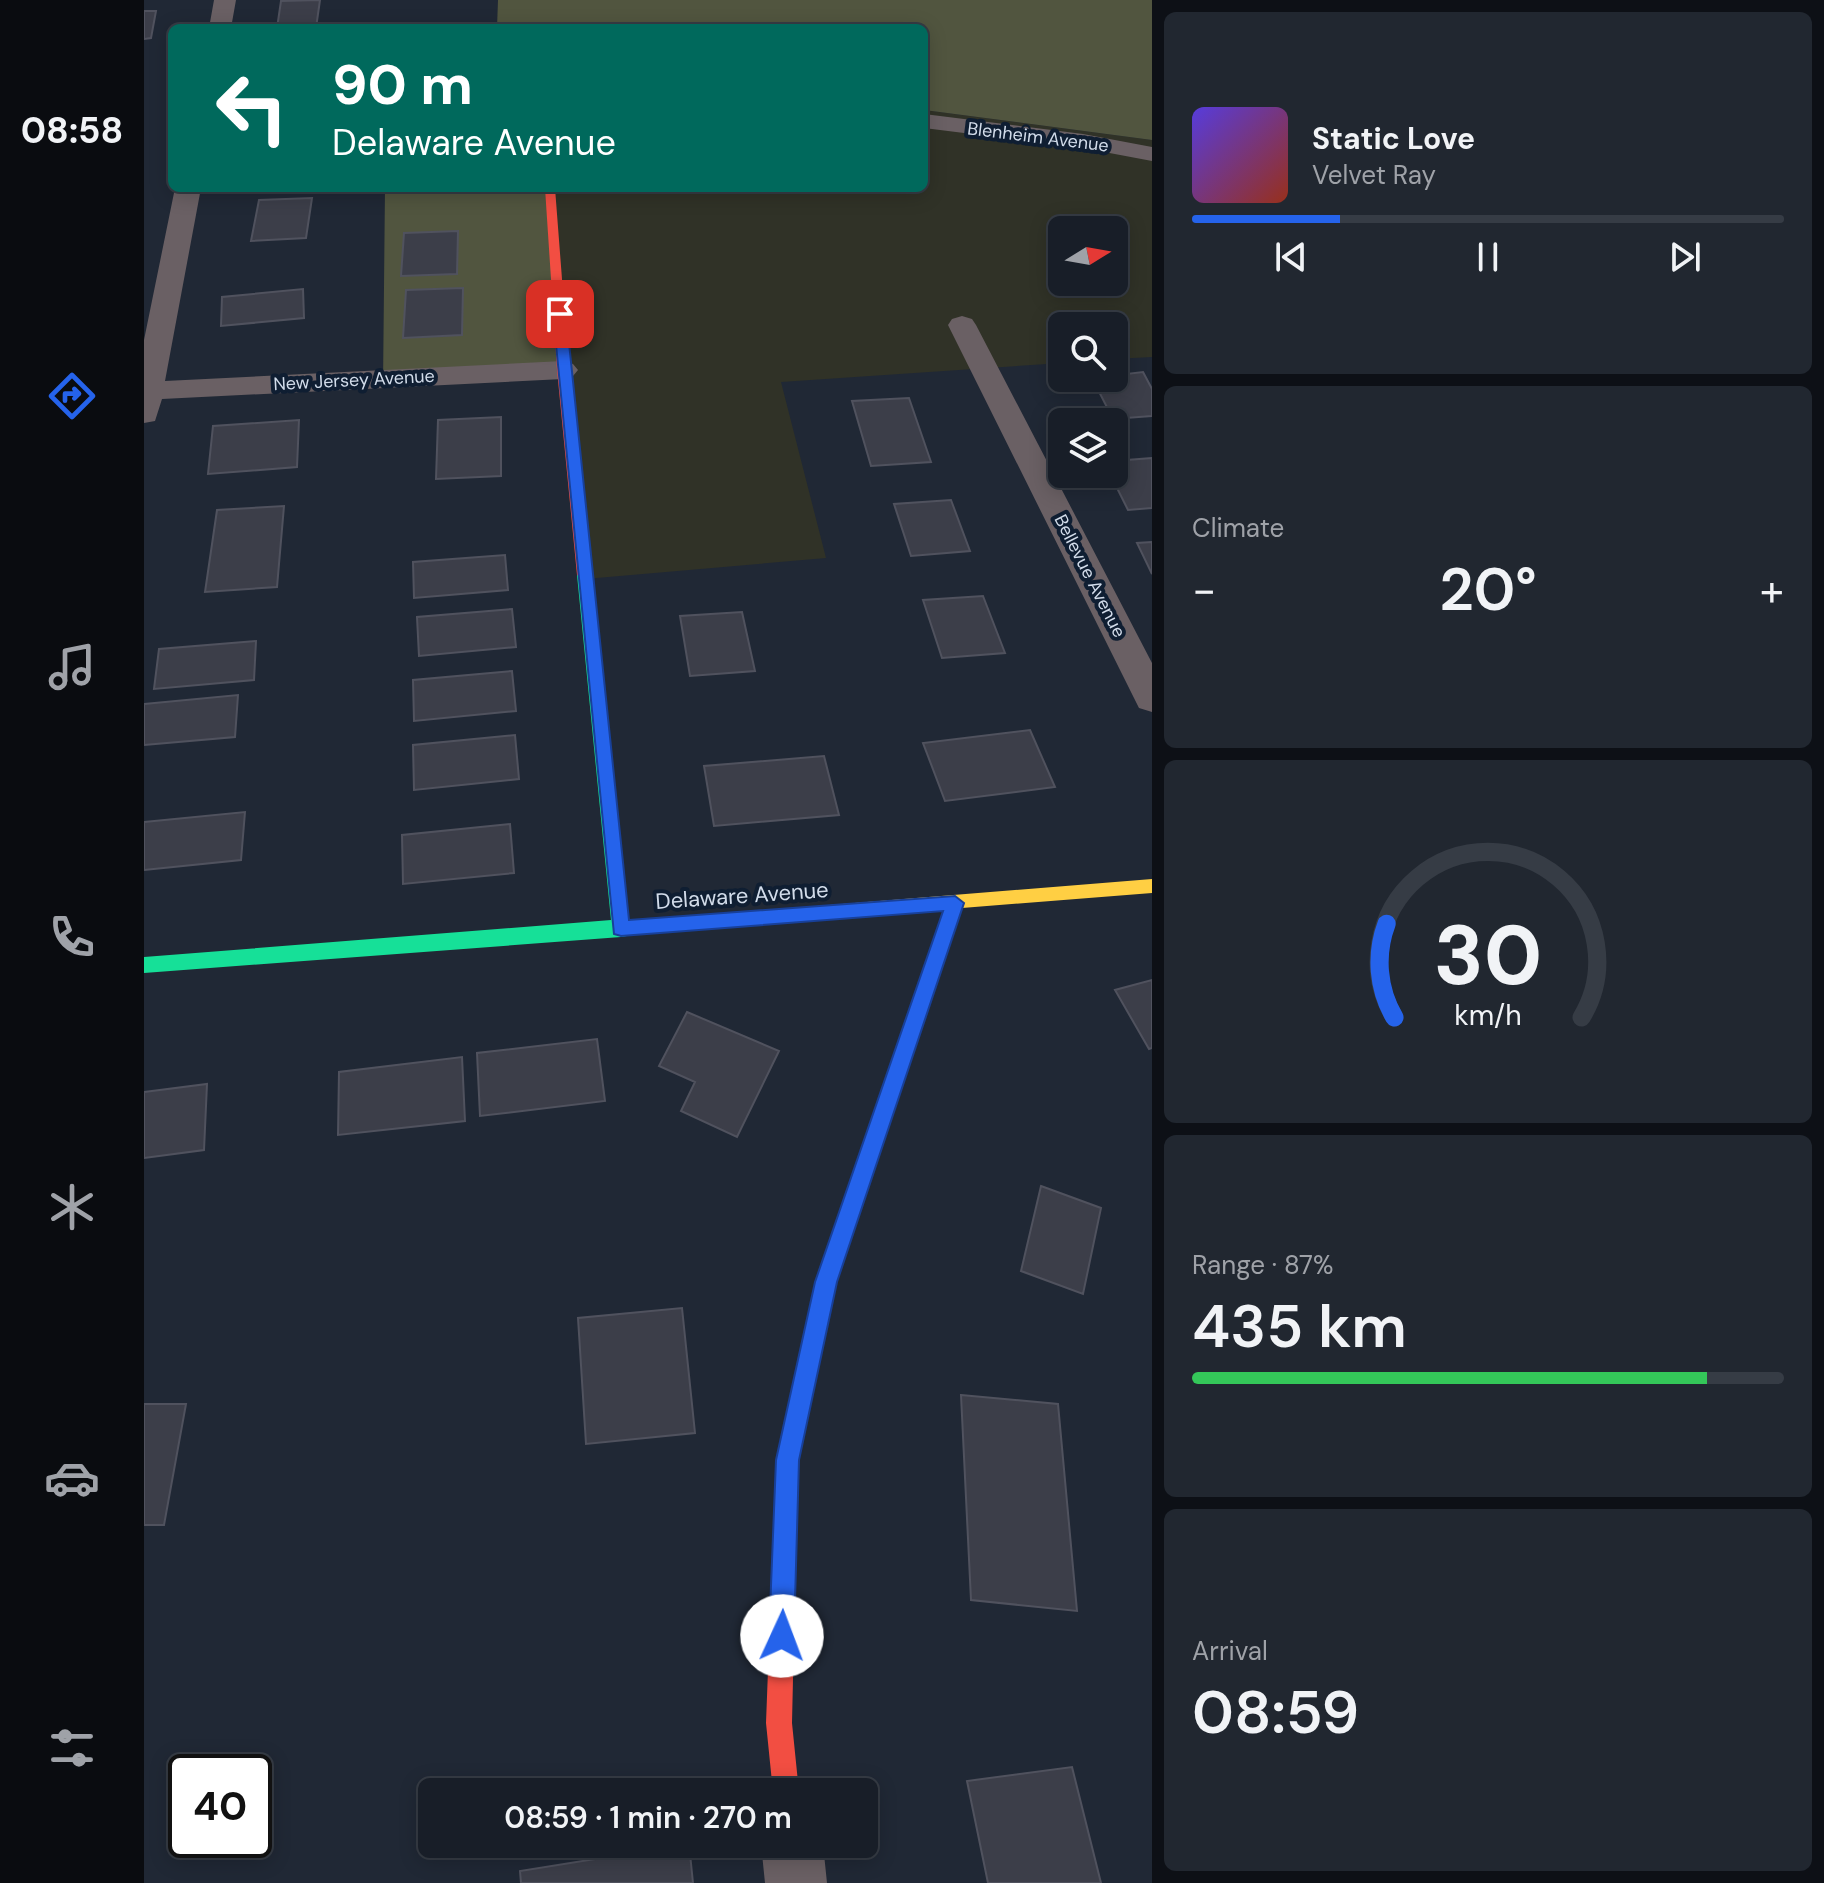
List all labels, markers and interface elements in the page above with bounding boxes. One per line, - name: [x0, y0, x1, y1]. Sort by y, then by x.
- text: 90 m: [332, 48, 473, 121]
- icon: left: [200, 56, 304, 160]
- text: 08:58: [21, 107, 123, 154]
- street label: Blenheim Avenue: [966, 116, 1110, 158]
- text: Delaware Avenue: [332, 119, 616, 166]
- text: Static Love: [1312, 119, 1475, 158]
- text: Velvet Ray: [1312, 158, 1436, 192]
- north arrow: [1048, 216, 1128, 296]
- map controls: [1048, 216, 1128, 488]
- icon: previous: [1269, 235, 1313, 279]
- icon: pause: [1466, 235, 1510, 279]
- icon: next: [1663, 235, 1707, 279]
- pin: [526, 280, 594, 348]
- icon: arrive: [538, 292, 582, 336]
- button: search: [1048, 312, 1128, 392]
- street label: New Jersey Avenue: [273, 364, 435, 396]
- icon: directions: [44, 368, 100, 424]
- button: layers: [1048, 408, 1128, 488]
- street label: Bellevue Avenue: [1049, 510, 1131, 642]
- text: Climate: [1192, 511, 1284, 545]
- text: 20°: [1439, 550, 1537, 629]
- text: −: [1192, 561, 1216, 619]
- text: +: [1760, 561, 1784, 619]
- icon: music: [44, 639, 100, 695]
- street label: Delaware Avenue: [654, 875, 830, 916]
- text: 30: [1434, 900, 1542, 1009]
- icon: phone: [44, 909, 100, 965]
- text: km/h: [1454, 997, 1522, 1034]
- icon: climate: [44, 1179, 100, 1235]
- text: Range · 87%: [1192, 1248, 1333, 1282]
- text: 435 km: [1192, 1287, 1407, 1366]
- icon: car: [44, 1450, 100, 1506]
- position arrow: [740, 1594, 824, 1678]
- text: Arrival: [1192, 1634, 1268, 1668]
- text: 08:59: [1192, 1673, 1359, 1752]
- icon: filters: [44, 1720, 100, 1776]
- speed limit sign: 40: [168, 1754, 272, 1858]
- text: 08:59 · 1 min · 270 m: [504, 1798, 792, 1837]

